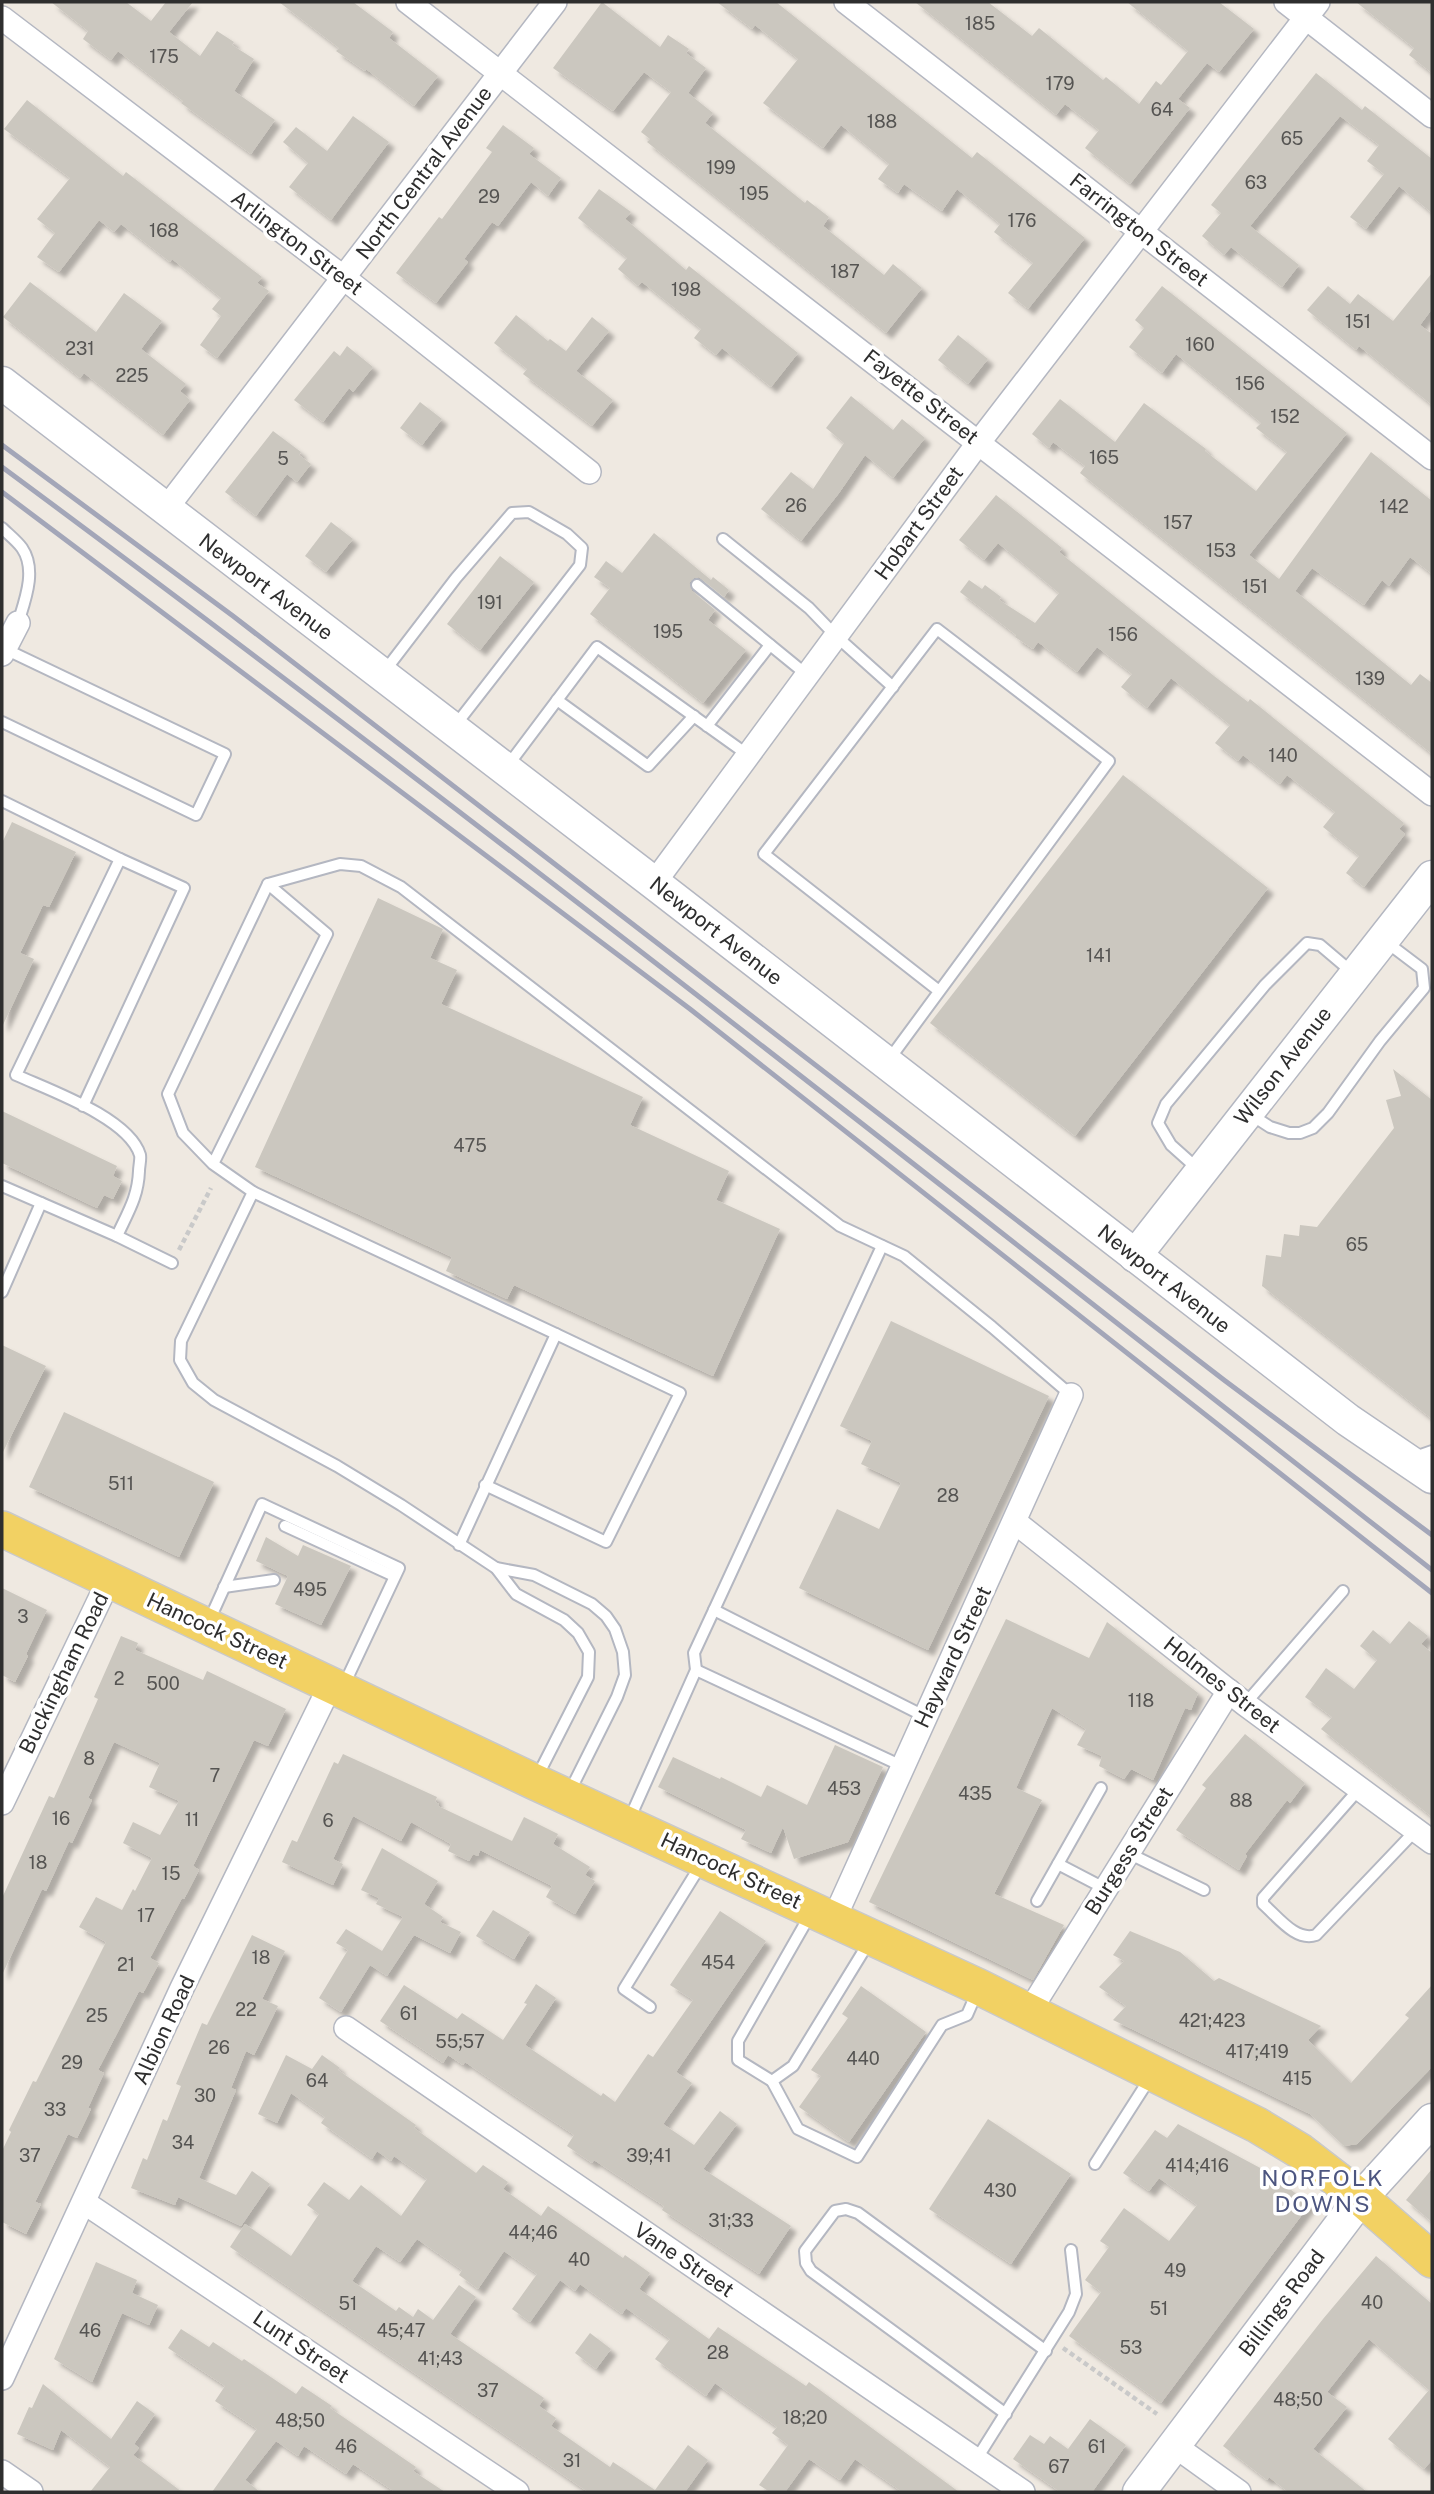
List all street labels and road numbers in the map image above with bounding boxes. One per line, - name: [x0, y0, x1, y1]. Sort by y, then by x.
- street label: North Central Avenue: [350, 81, 497, 264]
- street label: Farrington Street: [1065, 168, 1214, 292]
- street label: Arlington Street: [227, 185, 368, 300]
- street label: Fayette Street: [859, 344, 984, 449]
- street label: Hobart Street: [869, 461, 968, 584]
- street label: Newport Avenue: [194, 528, 338, 645]
- street label: Newport Avenue: [645, 871, 788, 990]
- street label: Wilson Avenue: [1229, 1002, 1337, 1130]
- street label: Newport Avenue: [1093, 1219, 1236, 1338]
- street label: Hayward Street: [909, 1582, 996, 1732]
- street label: Hancock Street: [143, 1587, 292, 1674]
- street label: Buckingham Road: [14, 1588, 113, 1758]
- street label: Holmes Street: [1159, 1631, 1286, 1738]
- street label: Burgess Street: [1079, 1782, 1178, 1919]
- street label: Hancock Street: [657, 1827, 806, 1914]
- street label: Albion Road: [127, 1971, 200, 2088]
- street label: Vane Street: [630, 2217, 739, 2302]
- street label: Billings Road: [1233, 2244, 1330, 2361]
- street label: Lunt Street: [248, 2305, 354, 2388]

